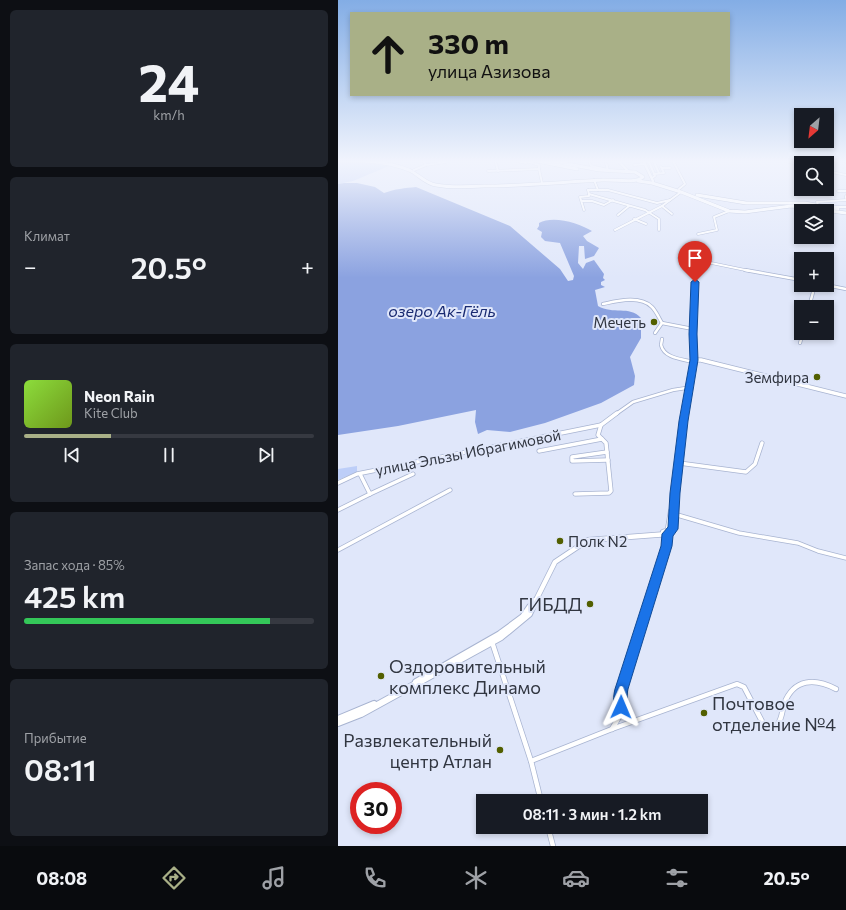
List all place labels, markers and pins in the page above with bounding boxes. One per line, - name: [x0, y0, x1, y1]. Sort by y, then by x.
- pin: [678, 241, 712, 282]
- place label: Мечеть: [593, 313, 646, 331]
- marker: Мечеть: [649, 317, 659, 327]
- place label: Земфира: [745, 368, 809, 386]
- marker: Земфира: [812, 372, 822, 382]
- place label: Полк N2: [568, 532, 627, 550]
- marker: Полк N2: [555, 536, 565, 546]
- place label: ГИБДД: [518, 593, 582, 615]
- marker: ГИБДД: [585, 599, 595, 609]
- place label: Оздоровительный комплекс Динамо: [389, 655, 546, 698]
- marker: Оздоровительный комплекс Динамо: [376, 671, 386, 681]
- place label: Почтовое отделение №4: [712, 692, 836, 735]
- marker: Почтовое отделение №4: [699, 708, 709, 718]
- place label: Развлекательный центр Атлан: [343, 729, 492, 772]
- marker: Развлекательный центр Атлан: [495, 745, 505, 755]

